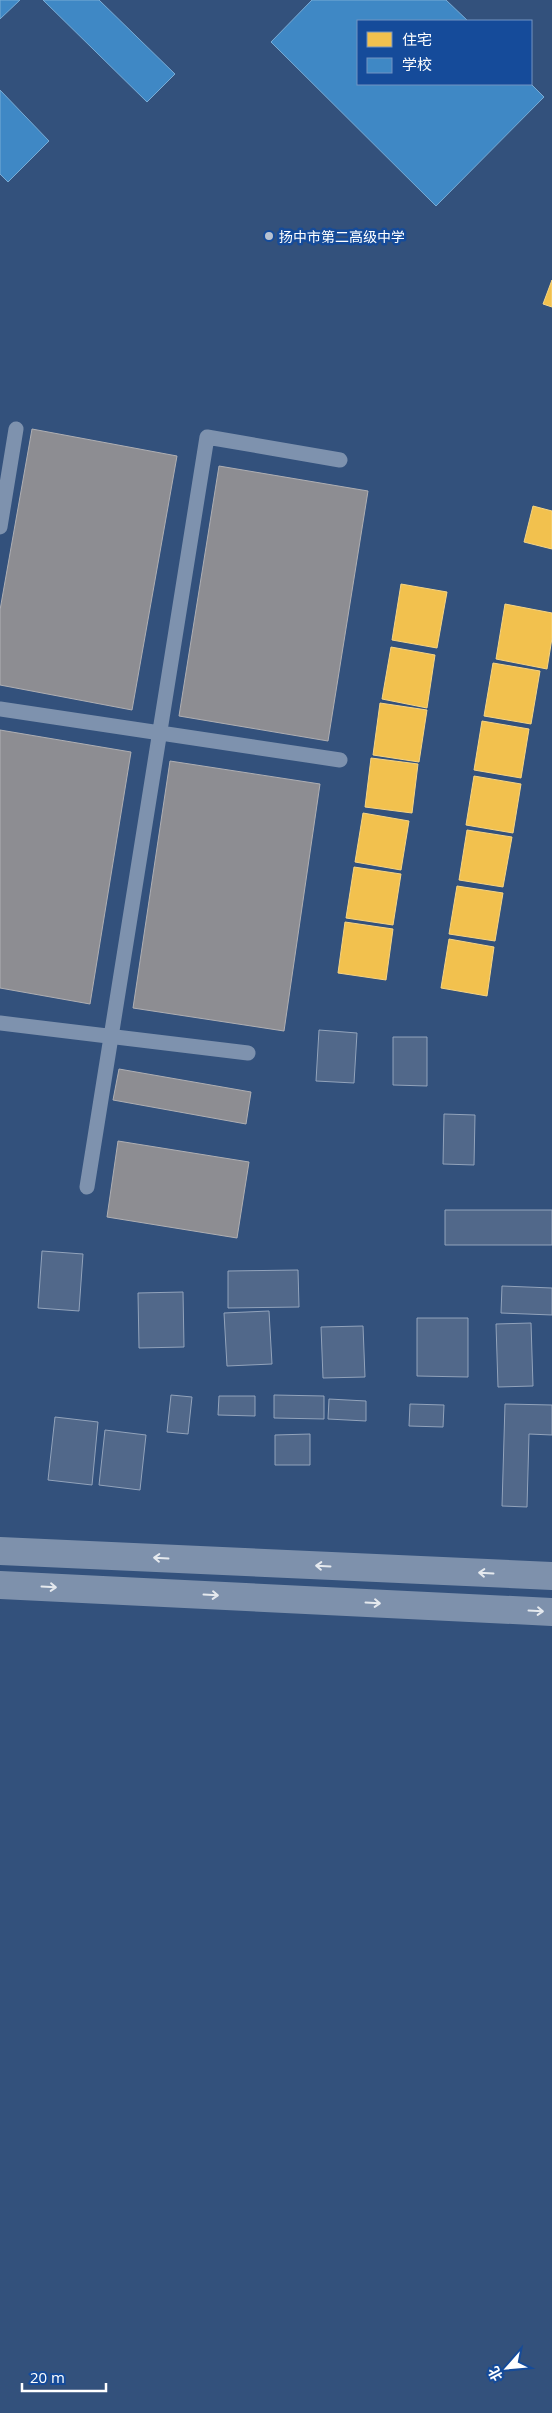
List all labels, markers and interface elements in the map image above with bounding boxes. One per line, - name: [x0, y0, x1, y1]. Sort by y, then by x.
- legend: [357, 20, 532, 85]
- text: 住宅: [402, 29, 432, 49]
- text: 学校: [402, 54, 432, 74]
- place label: 扬中市第二高级中学: [279, 227, 405, 246]
- marker: 扬中市第二高级中学: [263, 230, 275, 242]
- one-way arrow: [153, 1554, 169, 1563]
- one-way arrow: [316, 1561, 332, 1570]
- one-way arrow: [478, 1568, 494, 1578]
- one-way arrow: [40, 1583, 56, 1592]
- one-way arrow: [203, 1591, 219, 1600]
- one-way arrow: [365, 1599, 381, 1608]
- one-way arrow: [527, 1607, 543, 1616]
- north arrow: [482, 2343, 532, 2393]
- scale bar: [22, 2360, 106, 2392]
- text: 北: [483, 2364, 507, 2385]
- text: 20 m: [30, 2367, 65, 2387]

